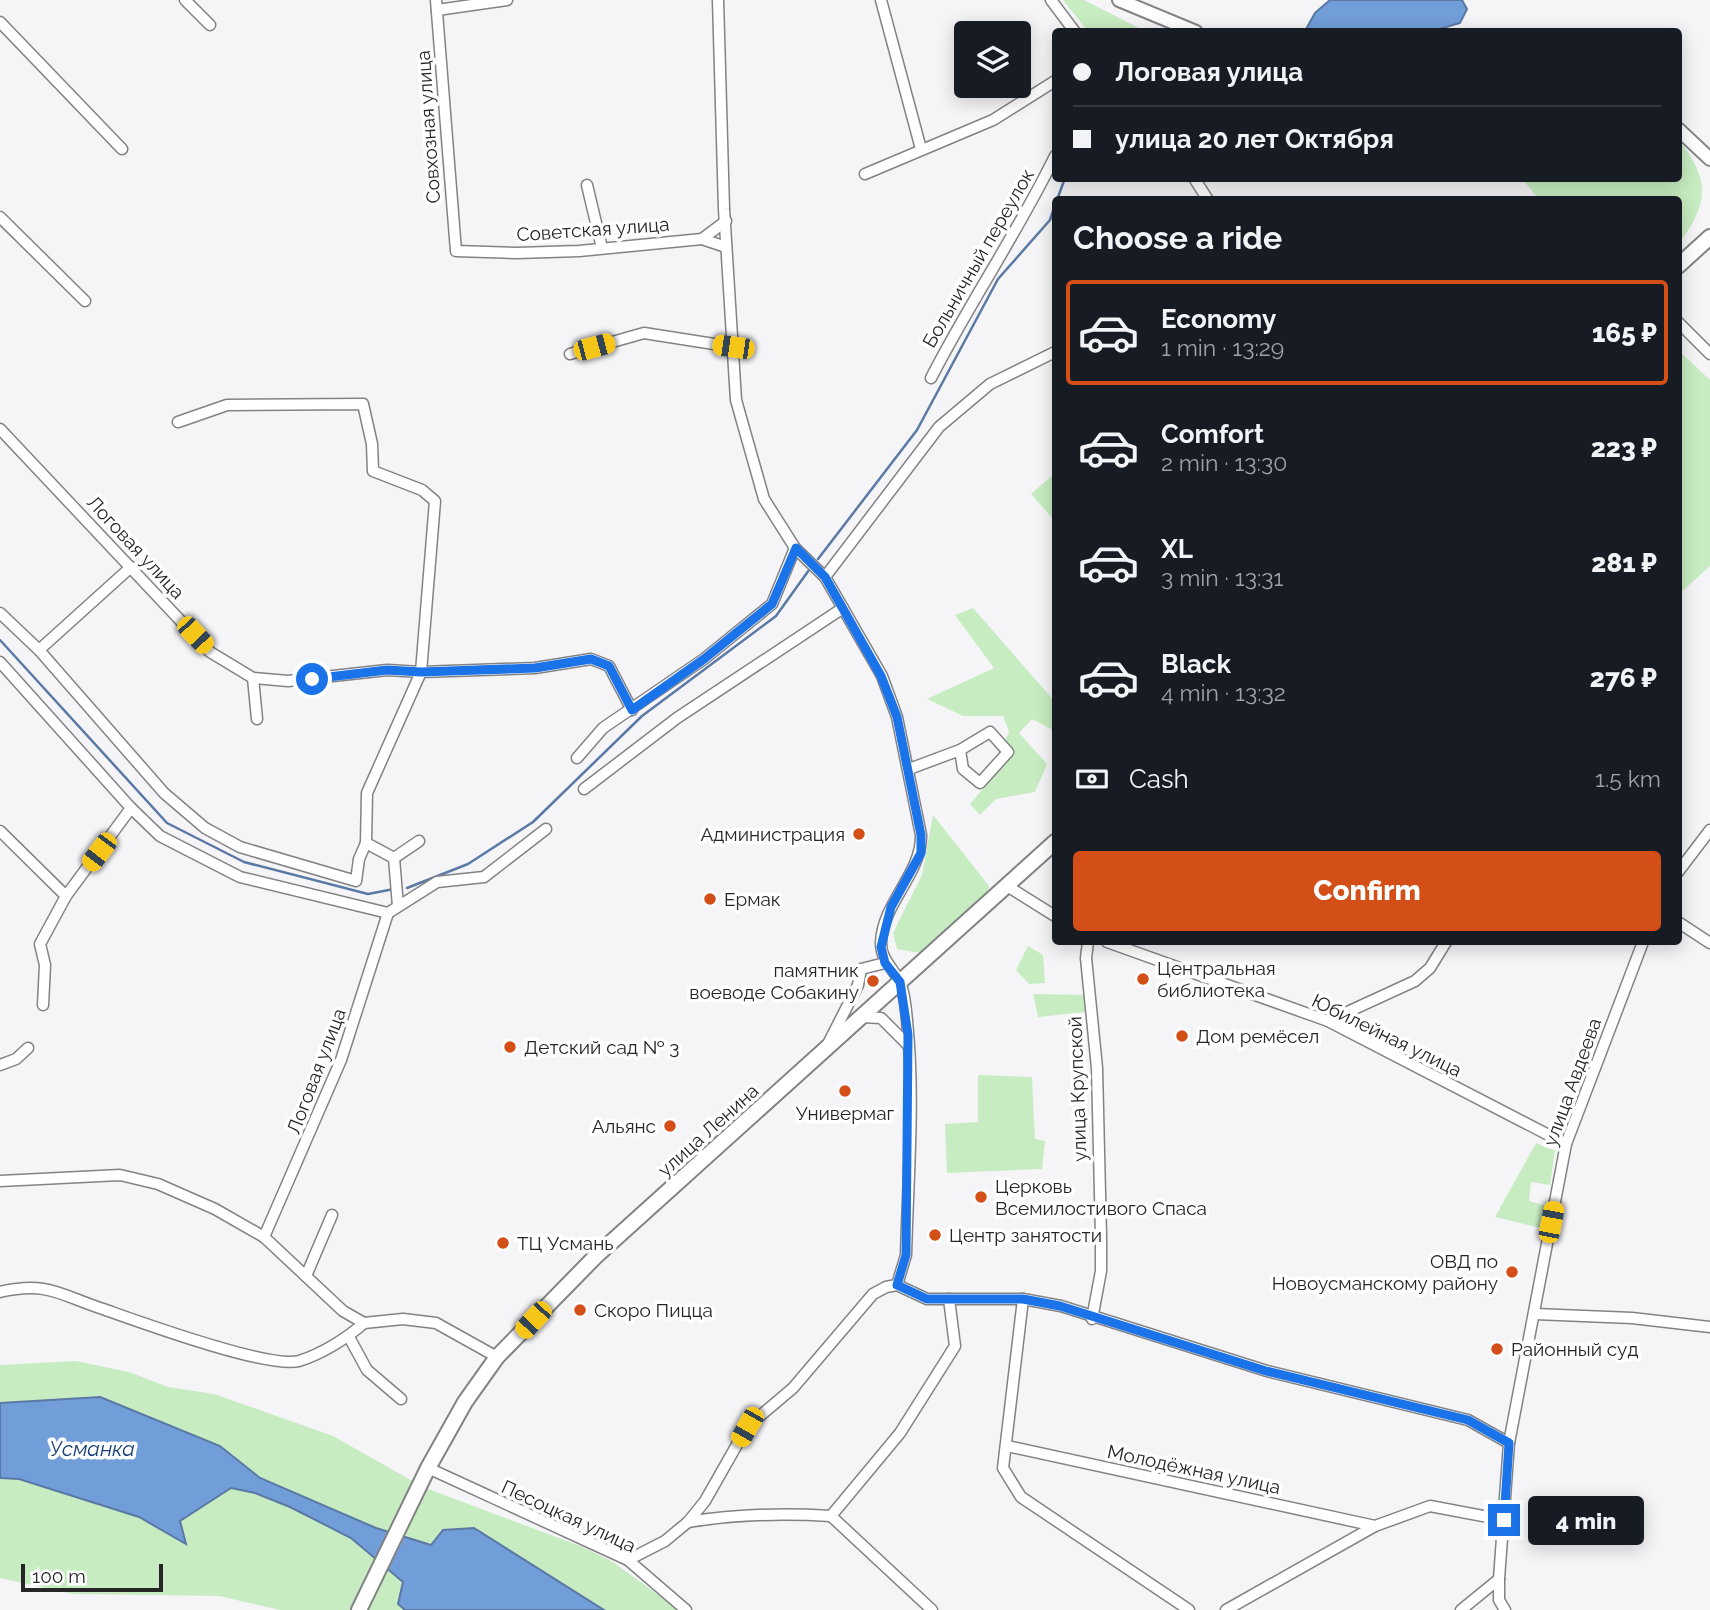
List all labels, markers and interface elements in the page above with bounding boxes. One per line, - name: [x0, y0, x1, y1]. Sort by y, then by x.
- map controls: [954, 21, 1031, 98]
- button: layers: [954, 21, 1031, 98]
- street label: Совхозная улица: [412, 50, 444, 204]
- text: Логовая улица: [1115, 57, 1303, 87]
- text: улица 20 лет Октября: [1115, 124, 1394, 154]
- street label: Больничный переулок: [918, 165, 1038, 351]
- street label: Советская улица: [516, 213, 670, 245]
- text: Choose a ride: [1073, 219, 1282, 256]
- icon: car: [1077, 301, 1140, 364]
- text: Economy: [1161, 304, 1276, 334]
- text: 165 ₽: [1592, 318, 1657, 348]
- car: [571, 331, 618, 363]
- car: [711, 334, 756, 360]
- text: 1 min · 13:29: [1161, 334, 1284, 361]
- icon: car: [1077, 416, 1140, 479]
- text: Comfort: [1161, 419, 1264, 449]
- text: 223 ₽: [1591, 433, 1657, 463]
- text: 2 min · 13:30: [1161, 449, 1287, 476]
- street label: Логовая улица: [83, 491, 189, 603]
- icon: car: [1077, 531, 1140, 594]
- text: XL: [1161, 534, 1193, 564]
- text: 281 ₽: [1591, 548, 1657, 578]
- text: 3 min · 13:31: [1161, 564, 1283, 591]
- car: [173, 612, 218, 658]
- icon: car: [1077, 646, 1140, 709]
- text: Black: [1161, 649, 1231, 679]
- route start: [296, 663, 328, 695]
- text: 276 ₽: [1590, 663, 1657, 693]
- text: 4 min · 13:32: [1161, 679, 1286, 706]
- icon: cash: [1073, 760, 1111, 798]
- text: Cash: [1129, 764, 1189, 794]
- text: 1.5 km: [1595, 765, 1661, 792]
- place label: Администрация: [700, 823, 845, 845]
- marker: Администрация: [851, 826, 867, 842]
- car: [78, 829, 121, 875]
- button: Confirm: [1073, 851, 1661, 931]
- place label: Ермак: [724, 888, 781, 910]
- marker: Ермак: [702, 891, 718, 907]
- place label: Центральная библиотека: [1157, 957, 1276, 1001]
- place label: памятник воеводе Собакину: [689, 959, 859, 1003]
- marker: Центральная библиотека: [1135, 971, 1151, 987]
- marker: памятник воеводе Собакину: [865, 973, 881, 989]
- street label: Юбилейная улица: [1308, 989, 1466, 1081]
- street label: Логовая улица: [282, 1005, 350, 1137]
- street label: улица Авдеева: [1539, 1015, 1605, 1149]
- street label: улица Крупской: [1063, 1016, 1091, 1162]
- place label: Дом ремёсел: [1196, 1025, 1319, 1047]
- marker: Дом ремёсел: [1174, 1028, 1190, 1044]
- place label: Детский сад № 3: [524, 1036, 679, 1058]
- marker: Детский сад № 3: [502, 1039, 518, 1055]
- street label: улица Ленина: [653, 1079, 763, 1181]
- marker: Универмаг: [837, 1083, 853, 1099]
- place label: Универмаг: [796, 1102, 895, 1124]
- place label: Альянс: [592, 1115, 656, 1137]
- marker: Альянс: [662, 1118, 678, 1134]
- place label: Церковь Всемилостивого Спаса: [995, 1175, 1207, 1219]
- marker: Церковь Всемилостивого Спаса: [973, 1189, 989, 1205]
- car: [1537, 1199, 1566, 1245]
- place label: Центр занятости: [949, 1224, 1102, 1246]
- marker: Центр занятости: [927, 1227, 943, 1243]
- place label: ТЦ Усмань: [517, 1232, 614, 1254]
- marker: ТЦ Усмань: [495, 1235, 511, 1251]
- place label: ОВД по Новоусманскому району: [1272, 1250, 1498, 1294]
- marker: ОВД по Новоусманскому району: [1504, 1264, 1520, 1280]
- car: [511, 1297, 556, 1343]
- place label: Скоро Пицца: [594, 1299, 713, 1321]
- marker: Скоро Пицца: [572, 1302, 588, 1318]
- place label: Районный суд: [1511, 1338, 1638, 1360]
- marker: Районный суд: [1489, 1341, 1505, 1357]
- car: [728, 1404, 767, 1450]
- water label: Усманка: [49, 1436, 135, 1461]
- street label: Молодёжная улица: [1105, 1440, 1283, 1498]
- street label: Песоцкая улица: [498, 1475, 640, 1557]
- callout: 4 min: [1528, 1496, 1644, 1544]
- route end: [1488, 1504, 1520, 1536]
- text: 4 min: [1556, 1507, 1616, 1534]
- scale bar: [21, 1561, 163, 1593]
- text: 100 m: [32, 1565, 86, 1587]

